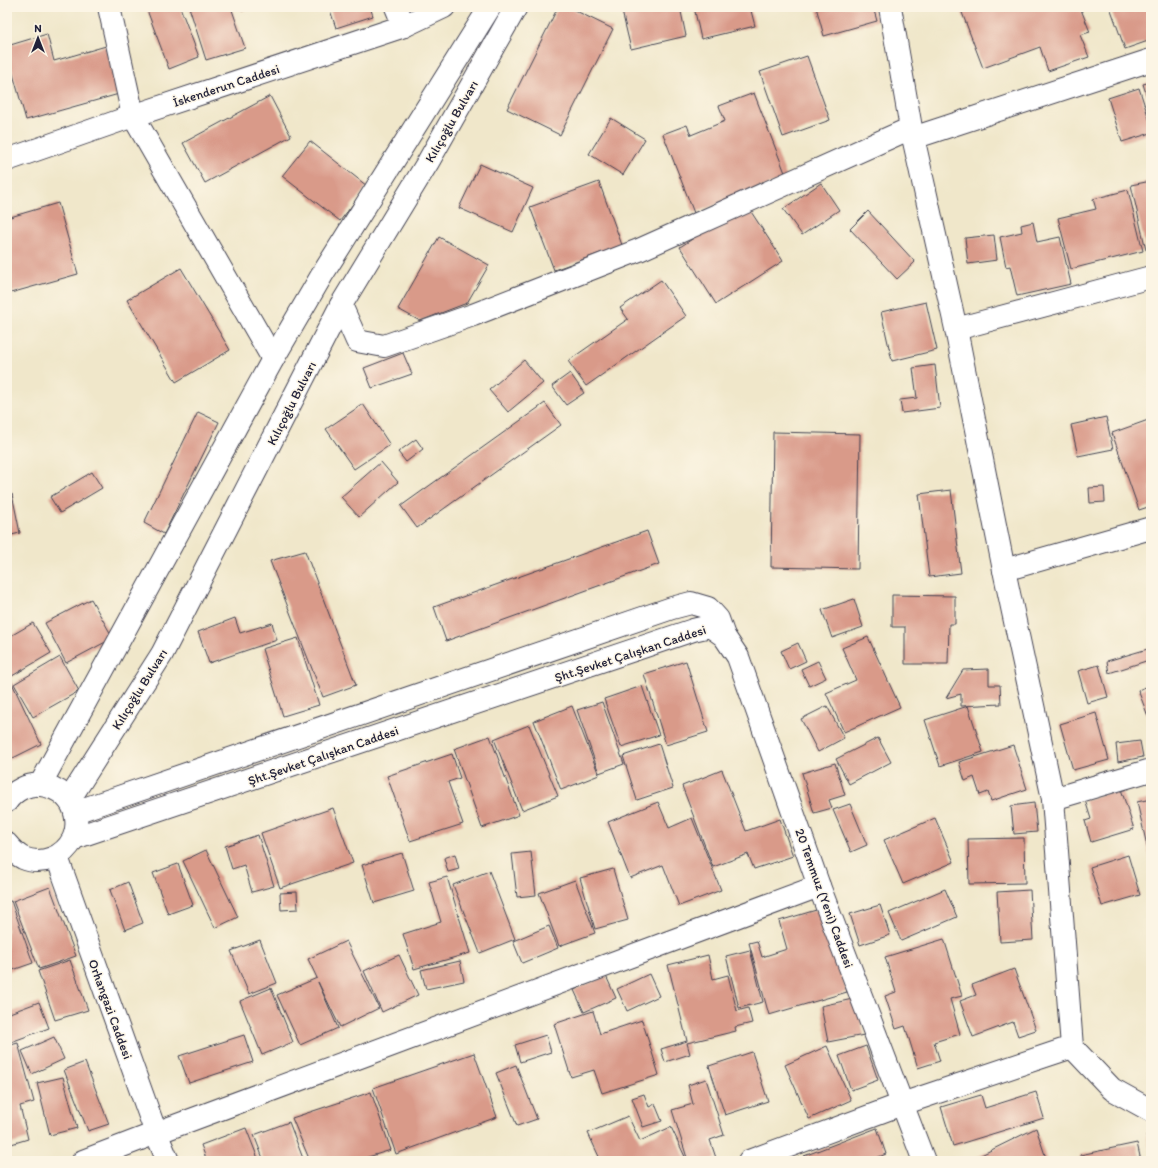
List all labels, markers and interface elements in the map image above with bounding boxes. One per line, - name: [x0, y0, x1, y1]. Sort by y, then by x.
- north arrow: [18, 18, 58, 58]
- text: N: [34, 22, 42, 35]
- street label: İskenderun Caddesi: [171, 61, 281, 110]
- street label: Kılıçoğlu Bulvarı: [422, 78, 481, 165]
- street label: Kılıçoğlu Bulvarı: [264, 359, 319, 448]
- street label: Şht.Şevket Çalışkan Caddesi: [553, 622, 708, 685]
- street label: Kılıçoğlu Bulvarı: [109, 646, 170, 732]
- street label: Şht.Şevket Çalışkan Caddesi: [246, 723, 400, 788]
- street label: 20 Temmuz (Yeni) Caddesi: [792, 826, 857, 970]
- street label: Orhangazi Caddesi: [85, 957, 136, 1061]

